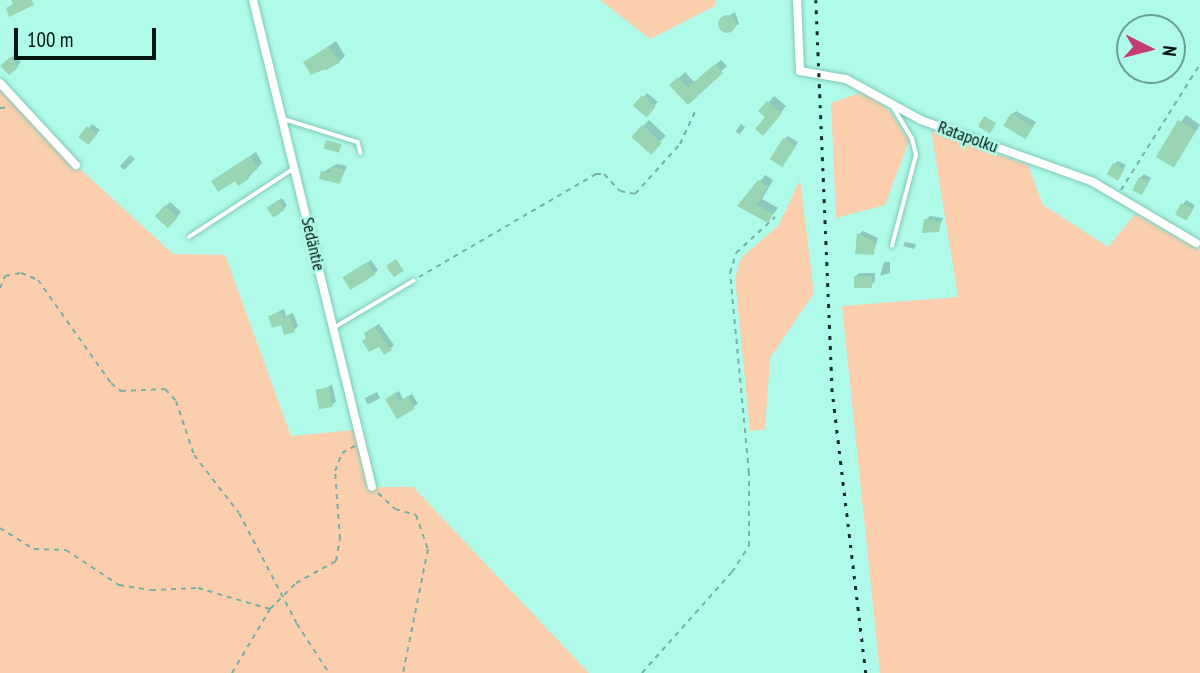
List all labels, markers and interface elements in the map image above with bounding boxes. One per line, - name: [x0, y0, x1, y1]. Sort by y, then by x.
- scale bar: [18, 14, 159, 58]
- north arrow: [1116, 14, 1186, 84]
- text: 100 m: [27, 26, 73, 53]
- text: N: [1157, 45, 1182, 57]
- street label: Ratapolku: [935, 116, 1001, 158]
- street label: Sedäntie: [296, 215, 330, 273]

